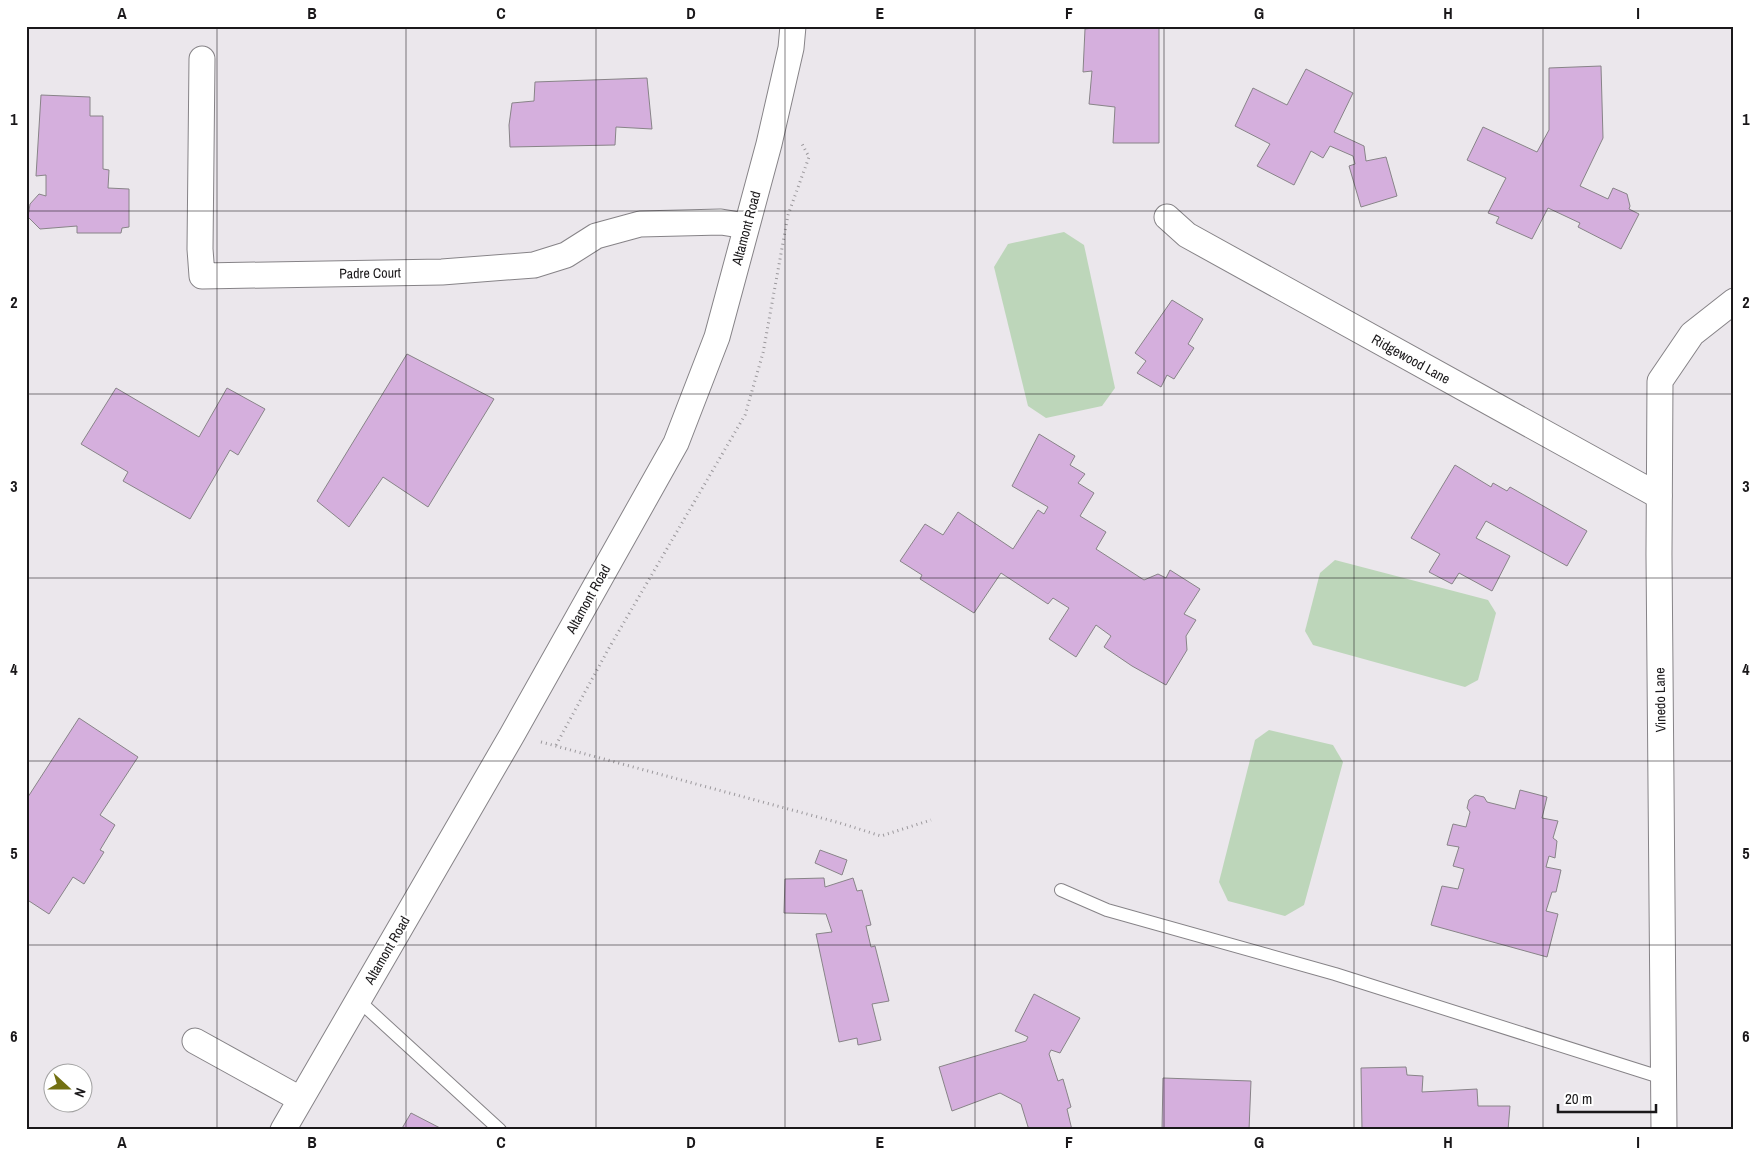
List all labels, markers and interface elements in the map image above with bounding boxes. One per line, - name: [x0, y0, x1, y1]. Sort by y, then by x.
- text: A: [117, 2, 127, 24]
- text: B: [307, 2, 317, 24]
- text: C: [496, 2, 506, 24]
- text: D: [686, 2, 696, 24]
- text: E: [876, 2, 885, 24]
- text: F: [1065, 2, 1073, 24]
- text: G: [1254, 2, 1264, 24]
- text: H: [1443, 2, 1453, 24]
- text: I: [1636, 2, 1640, 24]
- text: 1: [10, 108, 18, 130]
- text: 1: [1742, 108, 1750, 130]
- street label: Altamont Road: [727, 189, 765, 268]
- street label: Padre Court: [339, 263, 401, 283]
- text: 2: [10, 291, 18, 313]
- text: 2: [1742, 291, 1750, 313]
- street label: Ridgewood Lane: [1369, 330, 1453, 388]
- text: 3: [10, 475, 18, 497]
- text: 3: [1742, 475, 1750, 497]
- street label: Altamont Road: [561, 561, 614, 637]
- text: 4: [10, 658, 18, 680]
- text: 4: [1742, 658, 1750, 680]
- street label: Vinedo Lane: [1650, 667, 1670, 733]
- text: 5: [10, 842, 18, 864]
- text: 5: [1742, 842, 1750, 864]
- street label: Altamont Road: [360, 913, 414, 988]
- text: 6: [10, 1025, 18, 1047]
- text: 6: [1742, 1025, 1750, 1047]
- north arrow: [42, 1064, 92, 1114]
- scale bar: [1558, 1081, 1655, 1113]
- text: N: [70, 1086, 90, 1100]
- text: 20 m: [1565, 1088, 1592, 1109]
- text: A: [117, 1131, 127, 1153]
- text: B: [307, 1131, 317, 1153]
- text: C: [496, 1131, 506, 1153]
- text: D: [686, 1131, 696, 1153]
- text: E: [876, 1131, 885, 1153]
- text: F: [1065, 1131, 1073, 1153]
- text: G: [1254, 1131, 1264, 1153]
- text: H: [1443, 1131, 1453, 1153]
- text: I: [1636, 1131, 1640, 1153]

